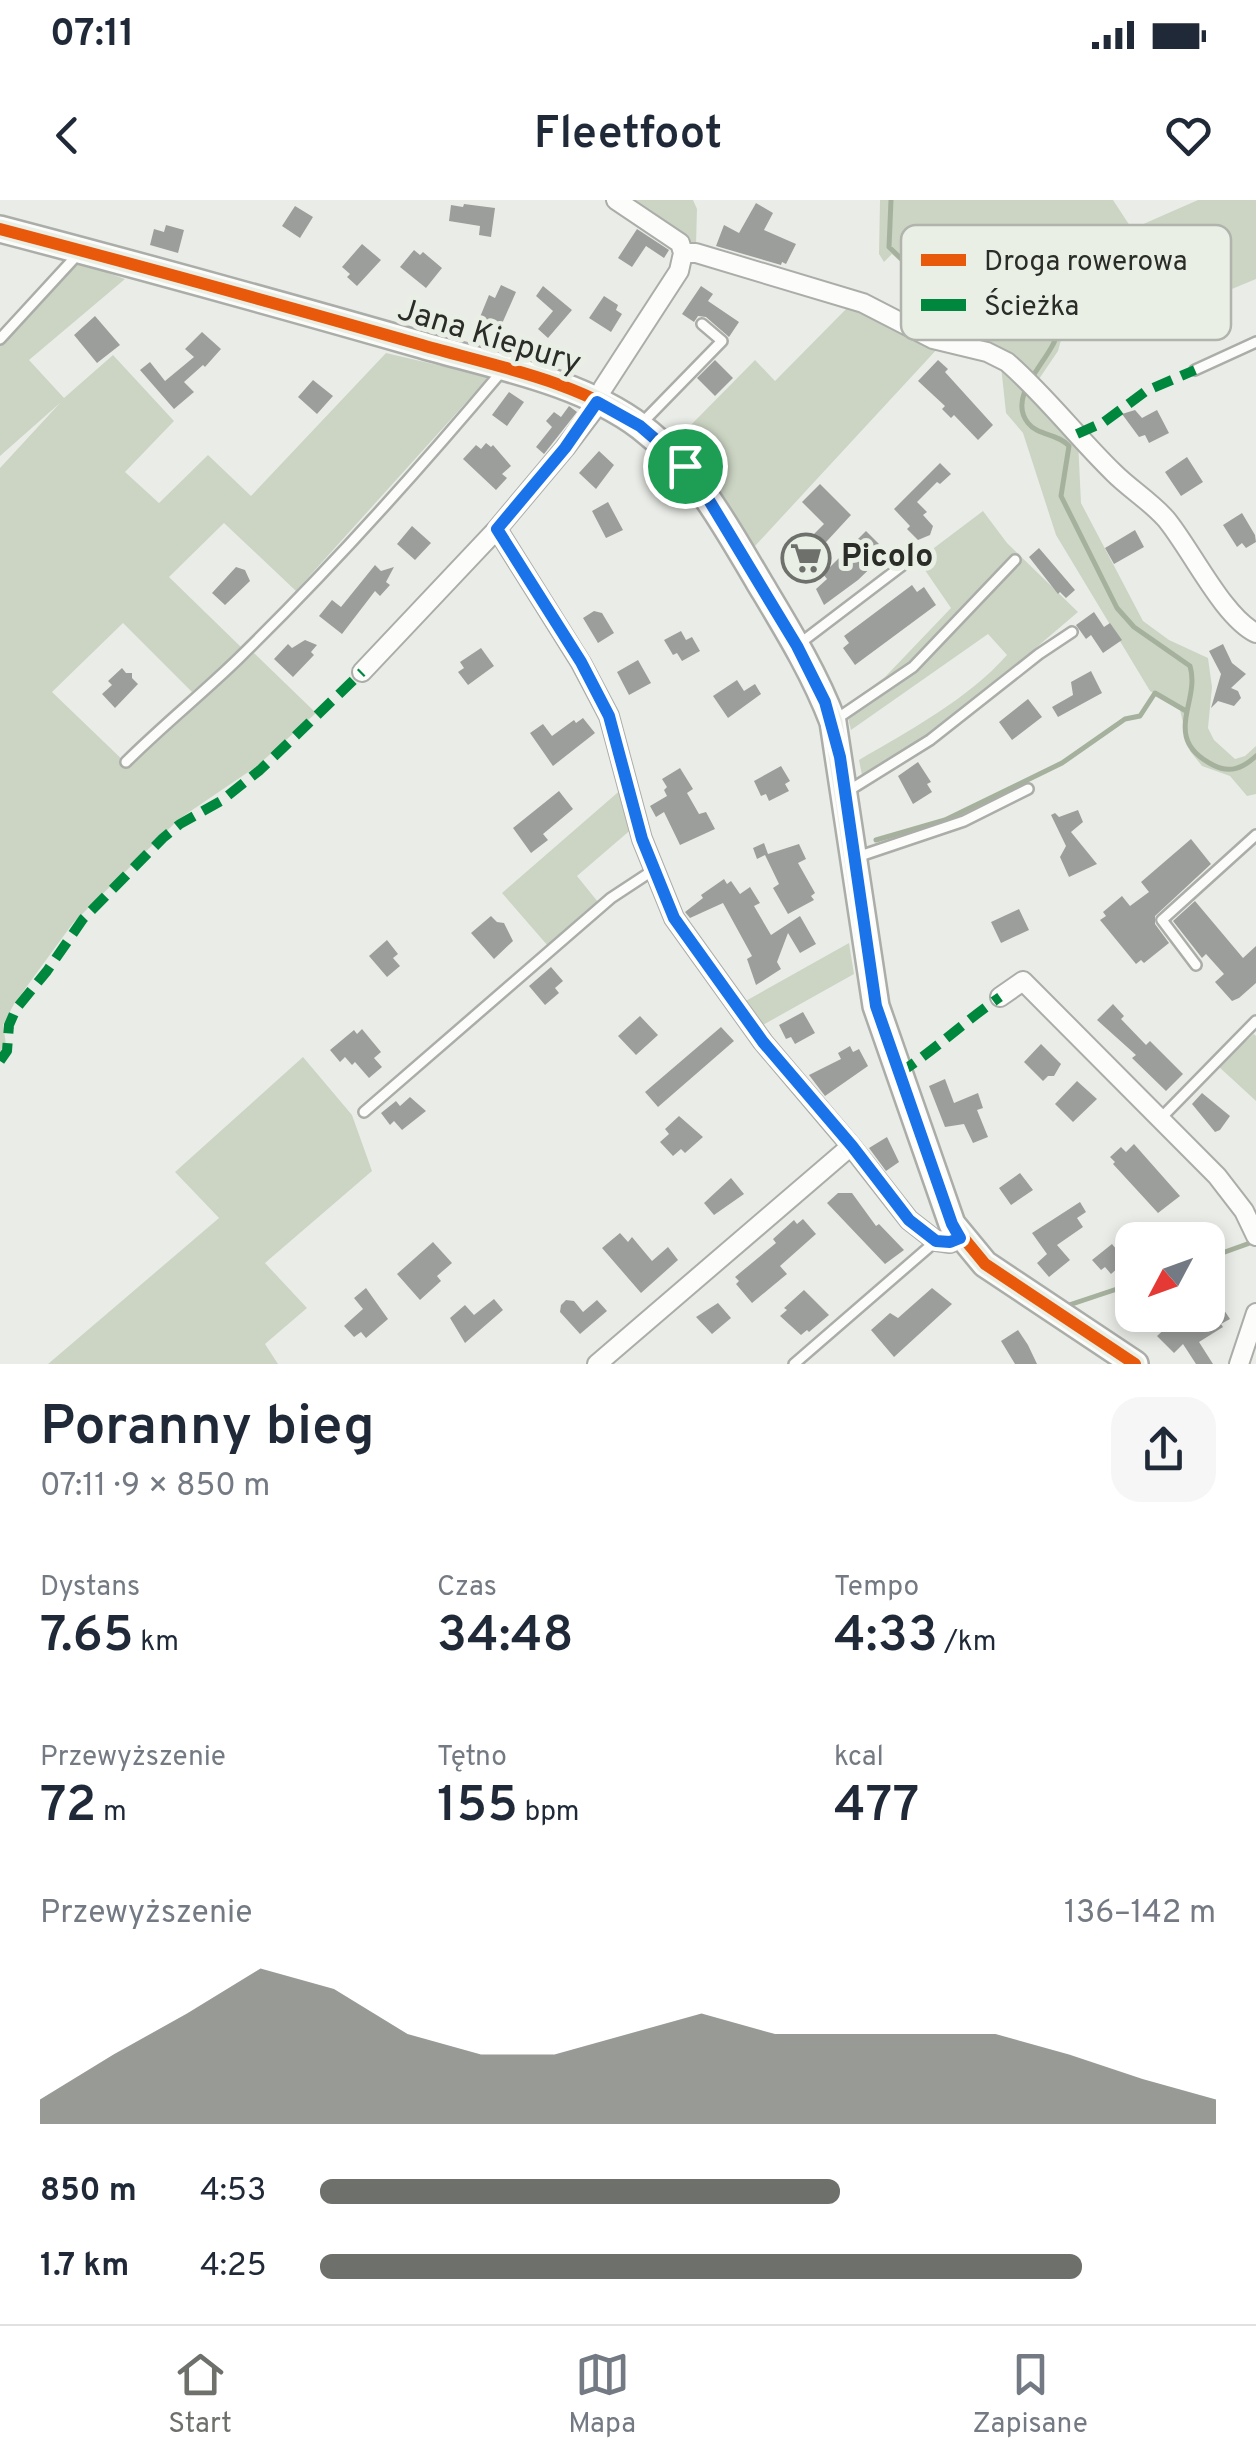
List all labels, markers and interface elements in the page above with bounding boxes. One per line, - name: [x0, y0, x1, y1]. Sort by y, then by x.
- text: 07:11: [50, 11, 134, 60]
- text: Fleetfoot: [534, 107, 722, 164]
- icon: back: [40, 108, 95, 163]
- icon: heart: [1161, 108, 1216, 163]
- legend: [901, 225, 1231, 340]
- text: Droga rowerowa: [984, 245, 1187, 281]
- text: Ścieżka: [984, 288, 1079, 326]
- street label: Jana Kiepury: [392, 291, 586, 385]
- pin: [643, 424, 728, 509]
- icon: arrive: [658, 439, 713, 494]
- supermarket icon: Picolo: [780, 532, 832, 584]
- place label: Picolo: [841, 538, 933, 578]
- north arrow: [1115, 1222, 1225, 1332]
- map controls: [1115, 1222, 1225, 1332]
- text: Poranny bieg: [40, 1394, 375, 1464]
- button: share: [1111, 1397, 1216, 1502]
- text: 07:11 · 9 × 850 m: [40, 1467, 270, 1507]
- text: Dystans: [40, 1570, 140, 1606]
- text: Czas: [437, 1570, 497, 1606]
- text: Tempo: [834, 1570, 919, 1606]
- text: 7.65: [40, 1606, 134, 1669]
- text: 34:48: [437, 1606, 574, 1669]
- text: 4:33: [834, 1606, 938, 1669]
- text: km: [134, 1625, 179, 1661]
- text: /km: [938, 1625, 997, 1661]
- text: Przewyższenie: [40, 1740, 226, 1776]
- text: Tętno: [437, 1740, 507, 1776]
- text: kcal: [834, 1740, 884, 1776]
- text: 72: [40, 1776, 96, 1839]
- text: 155: [437, 1776, 518, 1839]
- text: 477: [834, 1776, 919, 1839]
- text: m: [96, 1795, 127, 1831]
- text: bpm: [518, 1795, 580, 1831]
- text: Przewyższenie: [40, 1894, 252, 1934]
- text: 136–142 m: [1064, 1894, 1216, 1934]
- text: 850 m: [40, 2172, 137, 2212]
- text: 4:53: [200, 2172, 266, 2212]
- text: 1.7 km: [40, 2247, 129, 2287]
- text: 4:25: [200, 2247, 267, 2287]
- tab: Start: [168, 2347, 232, 2443]
- tab: Mapa: [568, 2347, 636, 2443]
- tab: Zapisane: [972, 2347, 1088, 2443]

